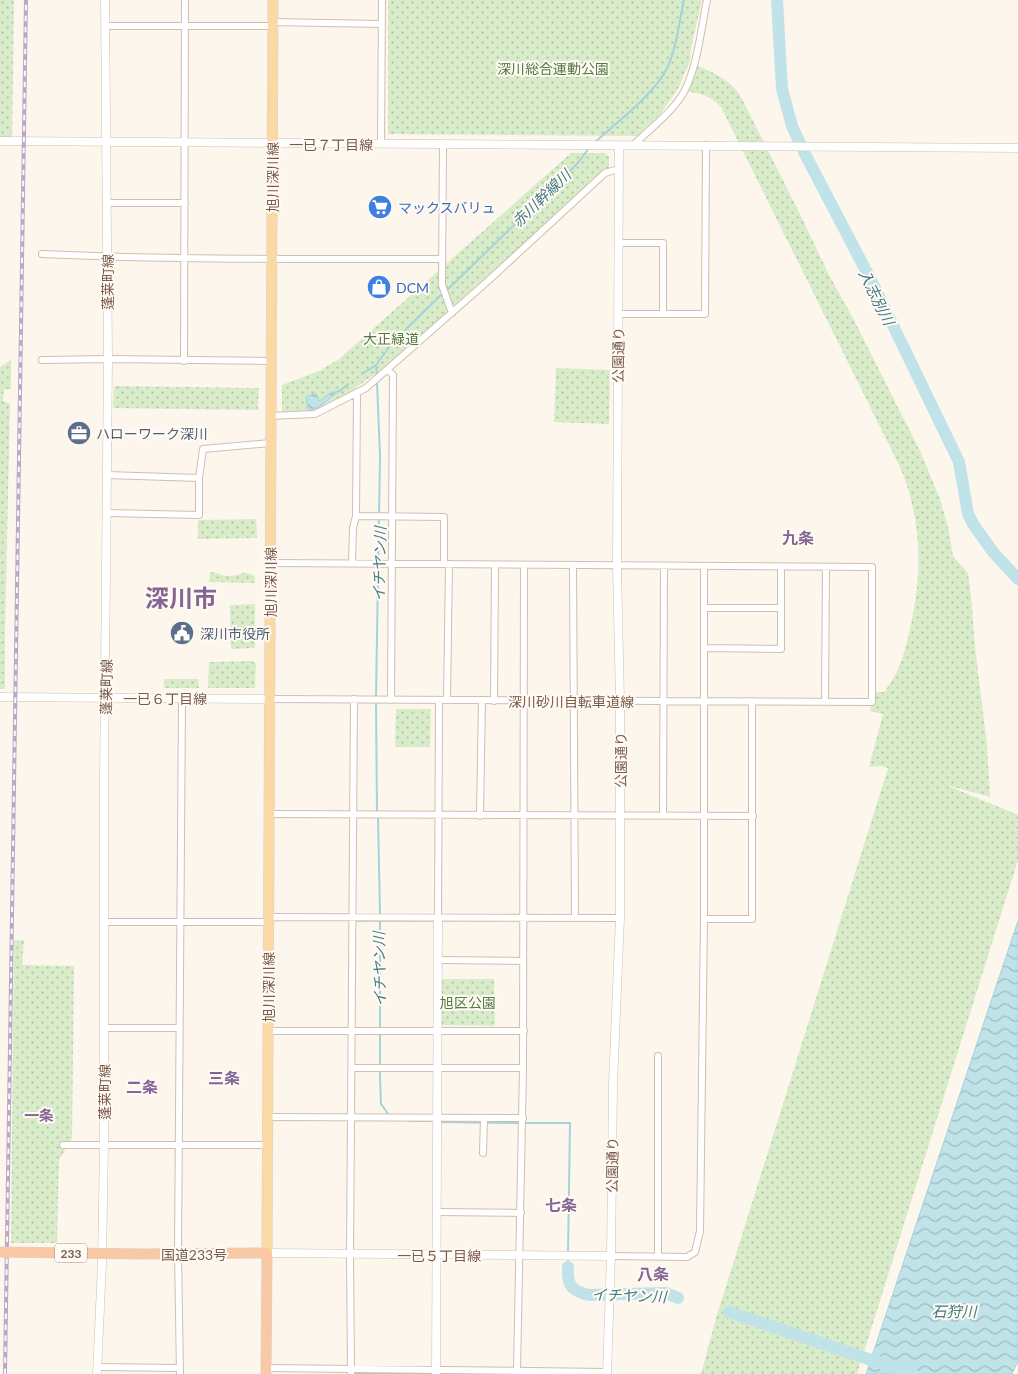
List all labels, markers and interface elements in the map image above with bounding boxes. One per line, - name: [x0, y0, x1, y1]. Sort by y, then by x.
- park label: 深川総合運動公園: [497, 60, 609, 77]
- street label: 一已７丁目線: [289, 136, 373, 153]
- street label: 旭川深川線: [264, 142, 281, 212]
- water label: 赤川幹線川: [508, 164, 576, 231]
- supermarket icon: マックスバリュ: [367, 194, 393, 220]
- place label: マックスバリュ: [398, 199, 496, 216]
- street label: 蓬莱町線: [99, 254, 116, 310]
- water label: 入志別川: [856, 266, 899, 330]
- shop icon: DCM: [366, 274, 392, 300]
- place label: DCM: [396, 279, 429, 296]
- street label: 公園通り: [609, 327, 627, 383]
- park label: 大正緑道: [363, 330, 419, 347]
- office icon: ハローワーク深川: [66, 420, 92, 446]
- place label: ハローワーク深川: [96, 425, 208, 442]
- water label: イチヤン川: [369, 524, 389, 602]
- district label: 九条: [782, 528, 814, 547]
- street label: 旭川深川線: [262, 547, 279, 617]
- district label: 深川市: [145, 583, 217, 612]
- public building icon: 深川市役所: [169, 620, 195, 646]
- place label: 深川市役所: [200, 625, 270, 642]
- street label: 蓬莱町線: [97, 659, 115, 715]
- street label: 一已６丁目線: [123, 690, 207, 707]
- street label: 深川砂川自転車道線: [508, 693, 634, 710]
- street label: 公園通り: [612, 732, 629, 788]
- water label: イチヤン川: [369, 929, 389, 1007]
- street label: 旭川深川線: [260, 952, 277, 1022]
- park label: 旭区公園: [440, 994, 496, 1011]
- street label: 蓬莱町線: [96, 1064, 113, 1120]
- district label: 三条: [208, 1068, 240, 1087]
- district label: 二条: [126, 1077, 158, 1096]
- district label: 一条: [24, 1106, 54, 1124]
- street label: 公園通り: [603, 1137, 621, 1193]
- district label: 七条: [545, 1195, 577, 1214]
- road number: 233: [55, 1244, 87, 1262]
- street label: 国道233号: [161, 1246, 227, 1263]
- street label: 一已５丁目線: [397, 1247, 481, 1264]
- district label: 八条: [637, 1264, 669, 1283]
- water label: イチヤン川: [591, 1285, 669, 1305]
- water label: 石狩川: [931, 1302, 978, 1320]

